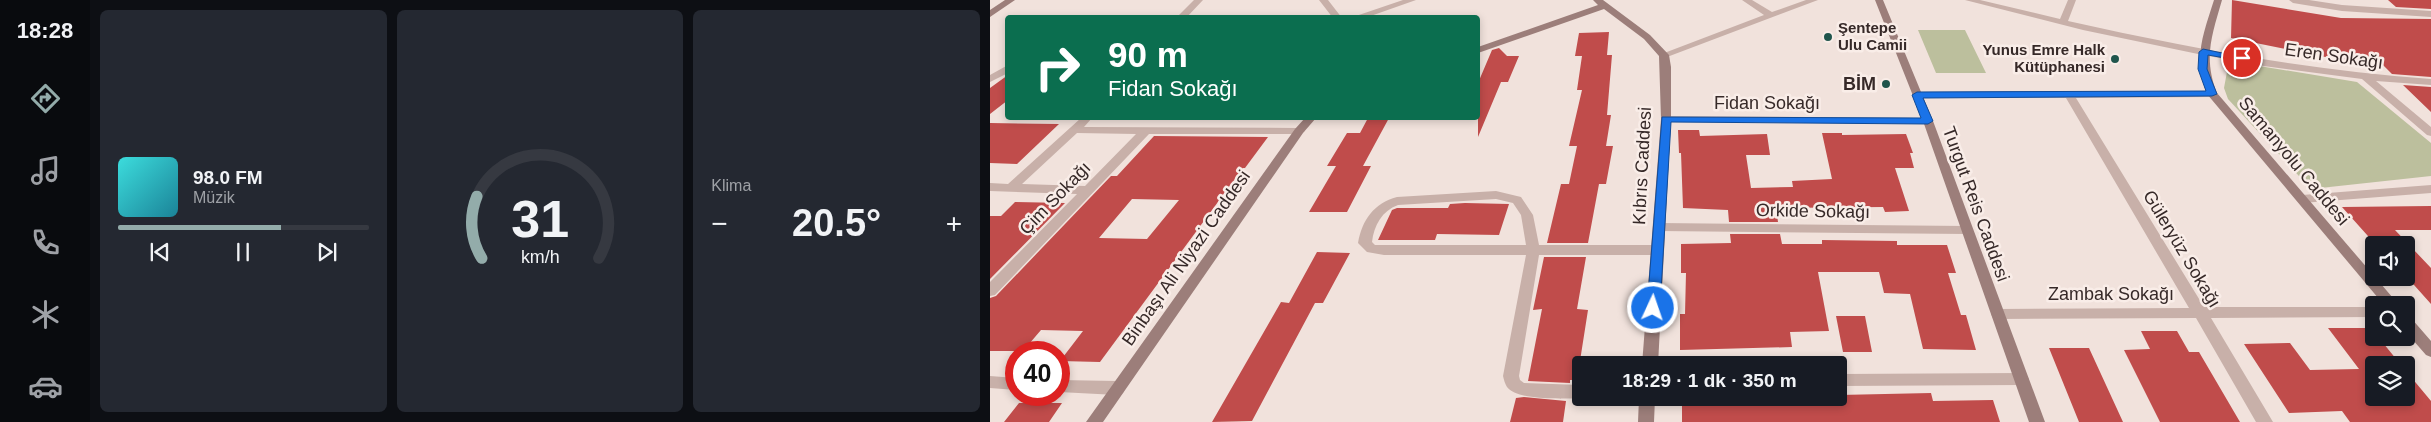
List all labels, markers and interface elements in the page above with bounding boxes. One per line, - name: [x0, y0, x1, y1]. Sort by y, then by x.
- text: 18:28: [17, 18, 73, 43]
- place label: Şentepe Ulu Camii: [1838, 19, 1907, 53]
- marker: Şentepe Ulu Camii: [1822, 31, 1834, 43]
- icon: right: [1025, 35, 1090, 100]
- text: 90 m: [1108, 35, 1188, 74]
- pin: [2221, 37, 2263, 79]
- street label: Eren Sokağı: [2284, 39, 2384, 73]
- place label: Yunus Emre Halk Kütüphanesi: [1982, 41, 2106, 75]
- icon: arrive: [2228, 44, 2256, 72]
- marker: Yunus Emre Halk Kütüphanesi: [2109, 53, 2121, 65]
- place label: BİM: [1843, 74, 1876, 94]
- text: Fidan Sokağı: [1108, 76, 1238, 101]
- marker: BİM: [1880, 78, 1892, 90]
- icon: directions: [28, 81, 63, 116]
- street label: Fidan Sokağı: [1714, 93, 1820, 113]
- street label: Samanyolu Caddesi: [2235, 93, 2353, 229]
- street label: Kıbrıs Caddesi: [1629, 107, 1655, 225]
- street label: Turgut Reis Caddesi: [1939, 124, 2013, 284]
- icon: music: [28, 153, 63, 188]
- street label: Çim Sokağı: [1015, 158, 1095, 238]
- text: 98.0 FM: [193, 167, 263, 188]
- street label: Binbaşı Ali Niyazi Caddesi: [1118, 167, 1254, 349]
- text: Klima: [711, 177, 751, 194]
- street label: Güleryüz Sokağı: [2139, 187, 2225, 311]
- text: Müzik: [193, 189, 235, 206]
- text: 31: [511, 190, 569, 248]
- street label: Orkide Sokağı: [1756, 200, 1870, 222]
- text: 20.5°: [792, 202, 881, 244]
- text: −: [711, 208, 728, 239]
- text: +: [946, 208, 962, 239]
- icon: phone: [28, 225, 63, 260]
- map controls: [2365, 236, 2415, 406]
- button: sound: [2365, 236, 2415, 286]
- icon: previous: [146, 238, 174, 266]
- icon: pause: [229, 238, 257, 266]
- icon: next: [313, 238, 341, 266]
- text: km/h: [521, 247, 559, 267]
- position arrow: [1626, 281, 1678, 333]
- street label: Zambak Sokağı: [2048, 284, 2174, 304]
- button: search: [2365, 296, 2415, 346]
- icon: climate: [28, 297, 63, 332]
- speed limit sign: 40: [1005, 341, 1070, 406]
- button: layers: [2365, 356, 2415, 406]
- icon: car: [28, 369, 63, 404]
- text: 18:29 · 1 dk · 350 m: [1622, 370, 1797, 391]

